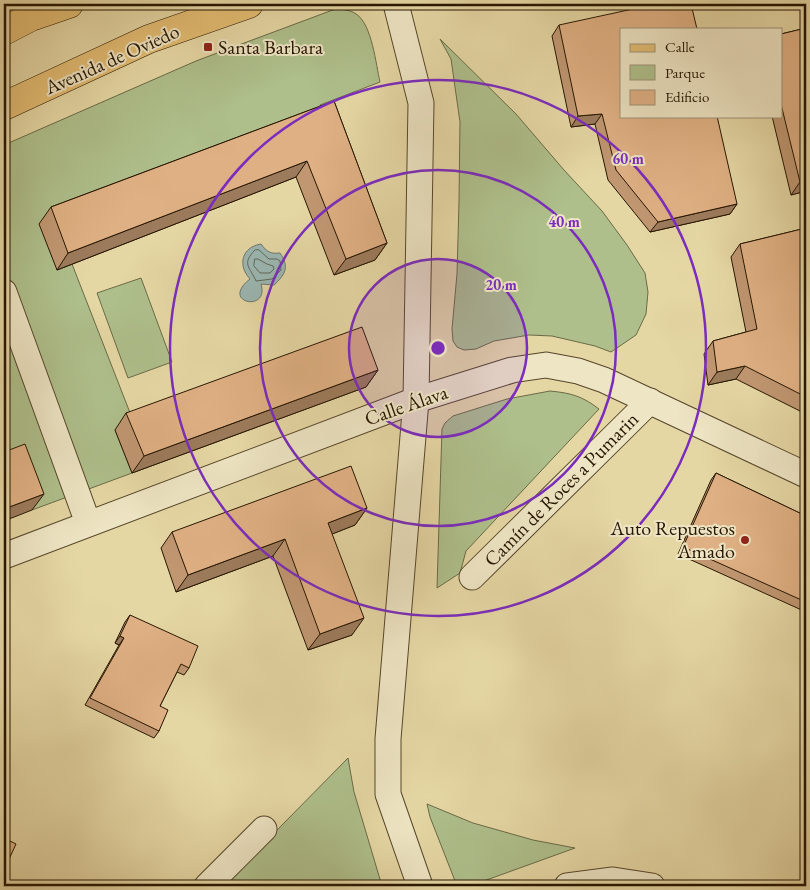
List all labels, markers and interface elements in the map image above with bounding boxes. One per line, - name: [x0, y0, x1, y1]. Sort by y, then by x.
- street label: Avenida de Oviedo: [40, 18, 183, 101]
- legend: [620, 28, 782, 118]
- place label: Santa Barbara: [218, 34, 323, 60]
- text: Calle: [665, 37, 695, 56]
- marker: Santa Barbara: [202, 41, 214, 53]
- text: Parque: [665, 63, 705, 82]
- text: Edificio: [665, 87, 709, 106]
- text: 60 m: [612, 149, 644, 168]
- text: 40 m: [548, 212, 580, 231]
- text: 20 m: [485, 275, 517, 294]
- centre of rings: [429, 339, 447, 357]
- street label: Calle Álava: [361, 379, 451, 431]
- street label: Camín de Roces a Pumarin: [478, 406, 644, 572]
- place label: Auto Repuestos Amado: [610, 515, 735, 564]
- marker: Auto Repuestos Amado: [739, 534, 751, 546]

